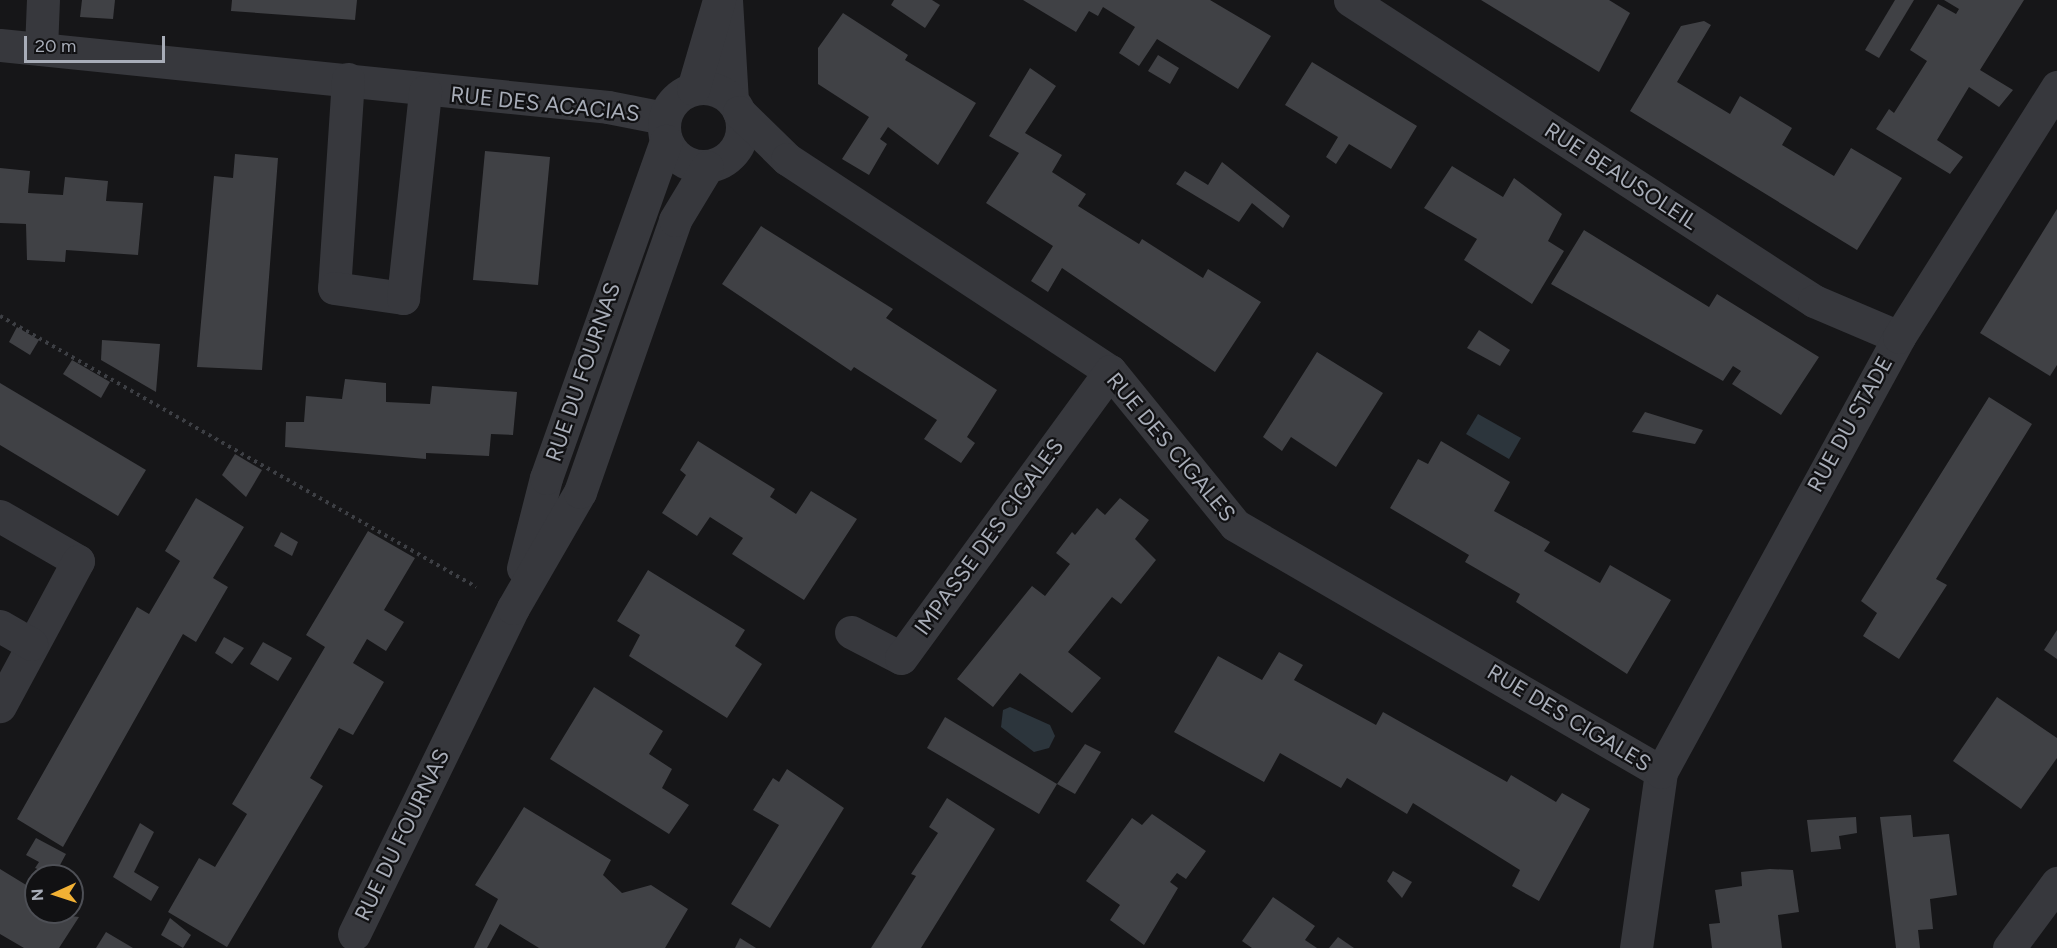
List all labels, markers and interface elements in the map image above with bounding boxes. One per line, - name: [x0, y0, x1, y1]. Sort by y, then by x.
- scale bar: [27, 24, 168, 62]
- text: 20 m: [35, 35, 76, 57]
- street label: RUE DES ACACIAS: [449, 81, 641, 127]
- street label: RUE BEAUSOLEIL: [1540, 117, 1702, 235]
- street label: RUE DU FOURNAS: [540, 279, 626, 465]
- street label: RUE DU STADE: [1802, 352, 1898, 496]
- street label: RUE DES CIGALES: [1101, 367, 1241, 527]
- street label: IMPASSE DES CIGALES: [909, 434, 1069, 640]
- street label: RUE DES CIGALES: [1482, 659, 1656, 777]
- street label: RUE DU FOURNAS: [349, 745, 455, 925]
- north arrow: [24, 864, 84, 924]
- text: N: [28, 888, 47, 902]

